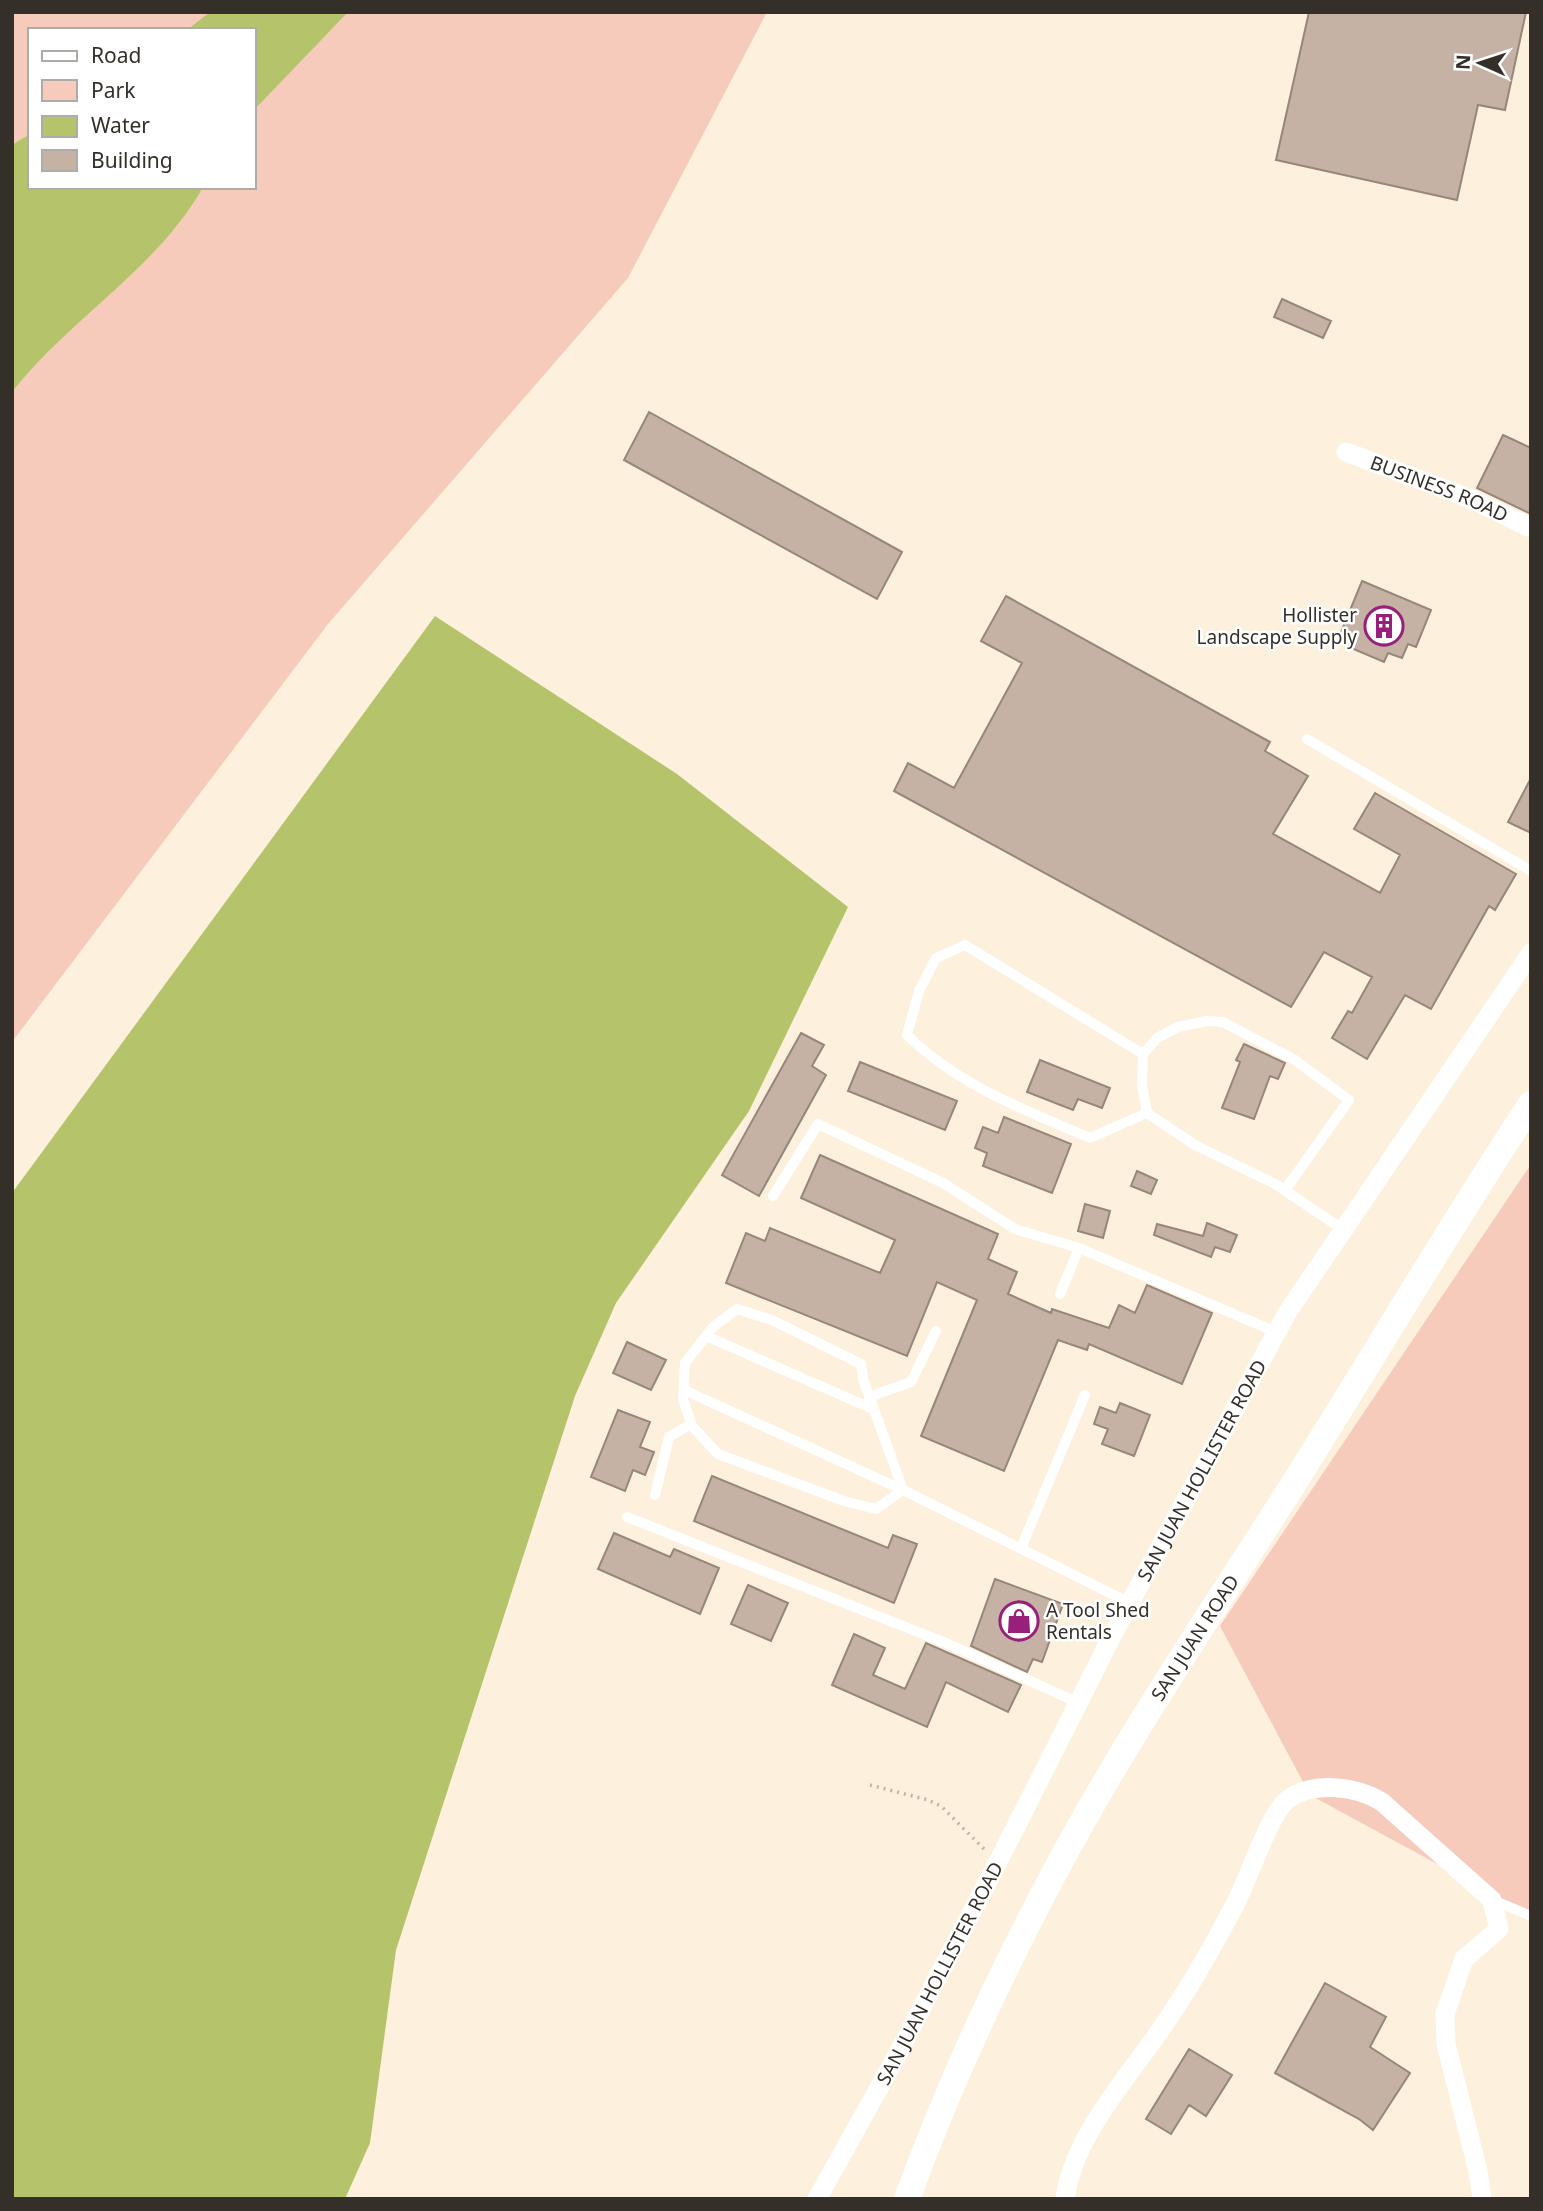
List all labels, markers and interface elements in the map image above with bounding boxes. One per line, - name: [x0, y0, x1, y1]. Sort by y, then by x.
- legend: [28, 28, 256, 189]
- north arrow: [1445, 28, 1515, 98]
- text: Road: [91, 41, 141, 69]
- text: N: [1450, 54, 1476, 71]
- text: Park: [91, 76, 136, 104]
- text: Water: [91, 111, 150, 139]
- text: Building: [91, 146, 173, 174]
- street label: BUSINESS ROAD: [1367, 449, 1512, 528]
- place label: Hollister Landscape Supply: [1197, 602, 1357, 650]
- building icon: Hollister Landscape Supply: [1363, 605, 1405, 647]
- street label: SAN JUAN HOLLISTER ROAD: [1131, 1355, 1272, 1586]
- street label: SAN JUAN ROAD: [1145, 1570, 1245, 1706]
- place label: A Tool Shed Rentals: [1046, 1597, 1150, 1645]
- shop icon: A Tool Shed Rentals: [998, 1600, 1040, 1642]
- street label: SAN JUAN HOLLISTER ROAD: [870, 1857, 1009, 2089]

